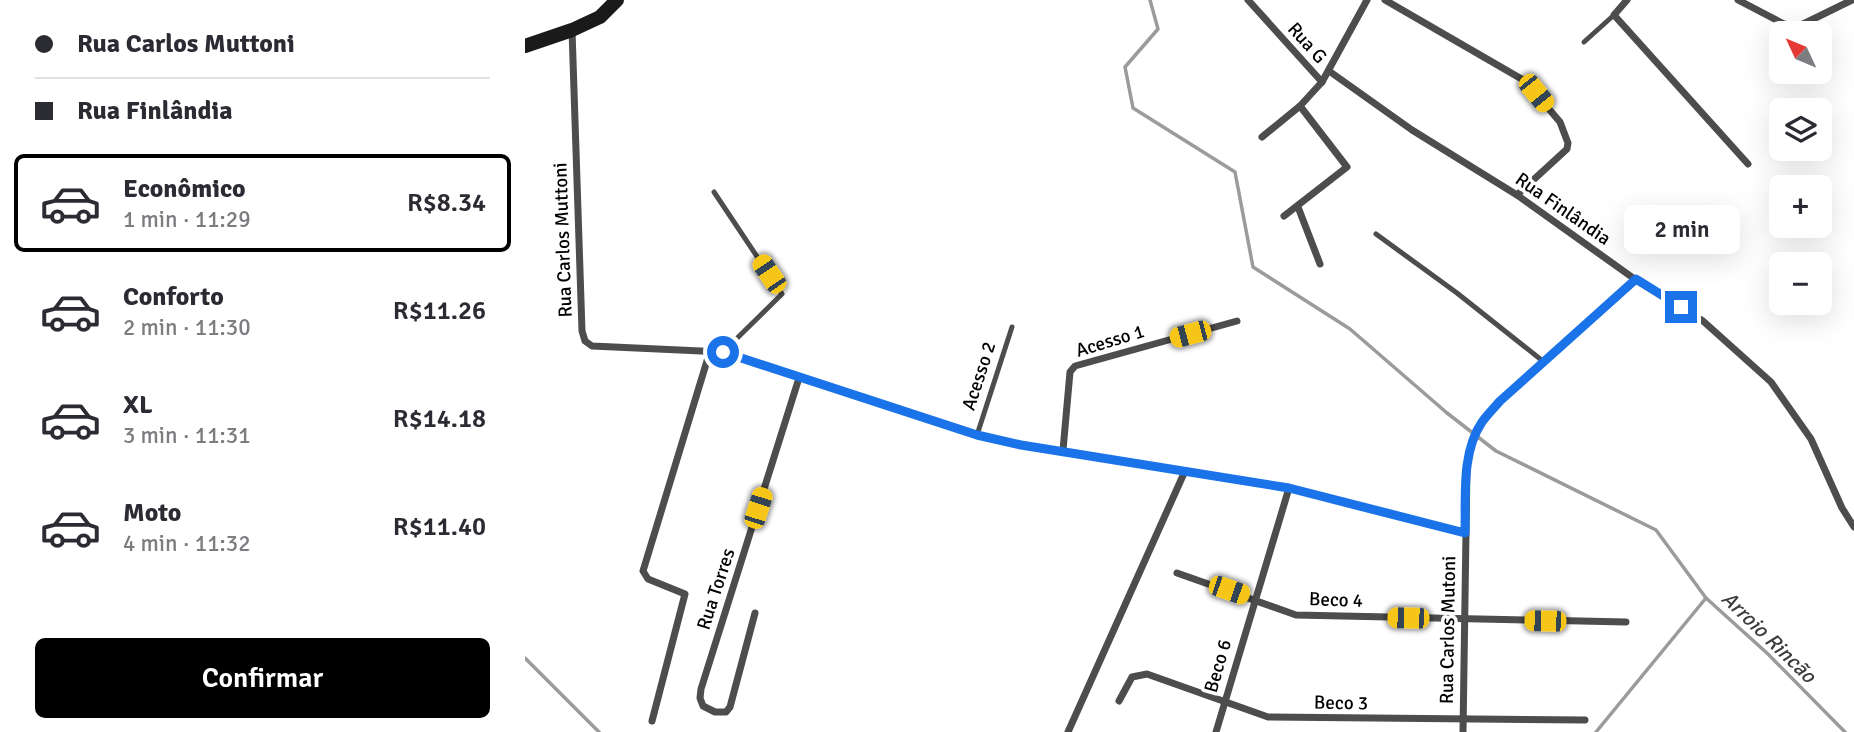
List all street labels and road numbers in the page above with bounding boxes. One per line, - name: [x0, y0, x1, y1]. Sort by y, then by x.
- street label: Rua G: [1282, 17, 1332, 69]
- street label: Rua Carlos Muttoni: [548, 162, 578, 318]
- street label: Rua Finlândia: [1511, 167, 1615, 251]
- street label: Acesso 1: [1073, 319, 1147, 363]
- street label: Acesso 2: [957, 339, 1001, 413]
- street label: Rua Torres: [692, 545, 740, 633]
- street label: Rua Carlos Mutoni: [1435, 556, 1461, 704]
- street label: Beco 4: [1309, 587, 1363, 613]
- street label: Beco 6: [1199, 637, 1237, 695]
- street label: Beco 3: [1314, 691, 1368, 715]

